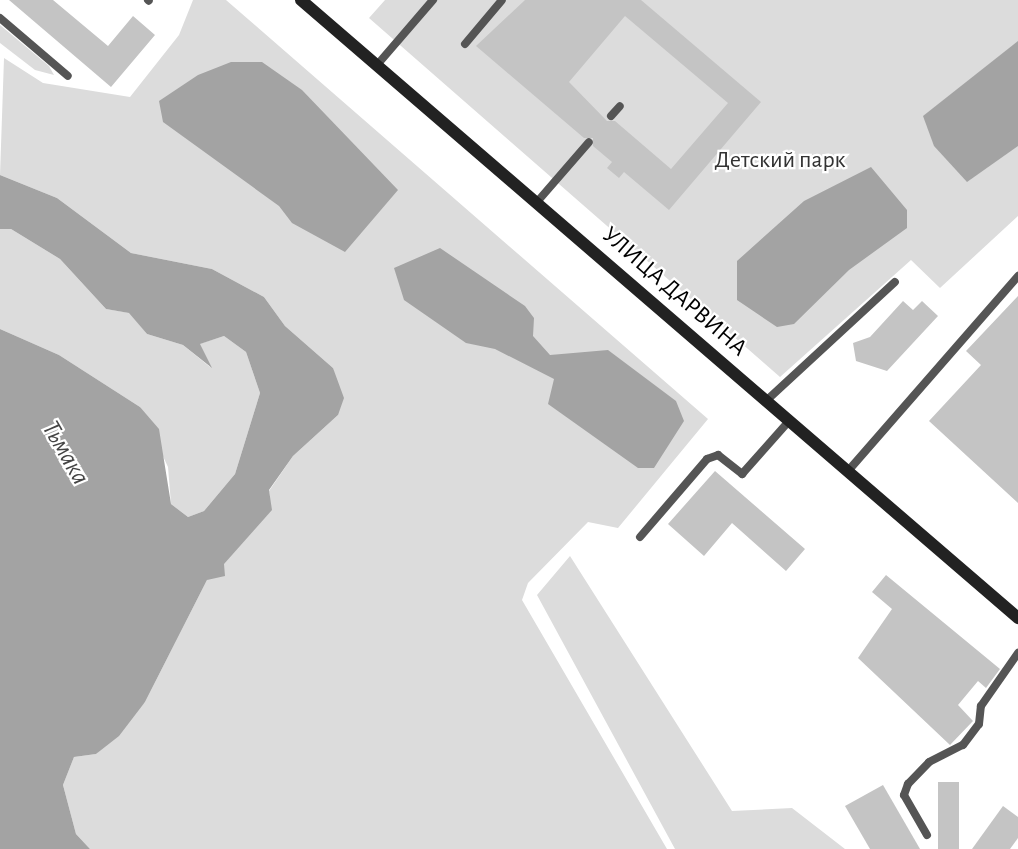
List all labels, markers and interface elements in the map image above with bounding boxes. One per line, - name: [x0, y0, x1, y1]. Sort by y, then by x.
- park label: Детский парк: [714, 147, 846, 175]
- street label: УЛИЦА ДАРВИНА: [596, 221, 752, 363]
- water label: Тьмака: [34, 415, 96, 491]

